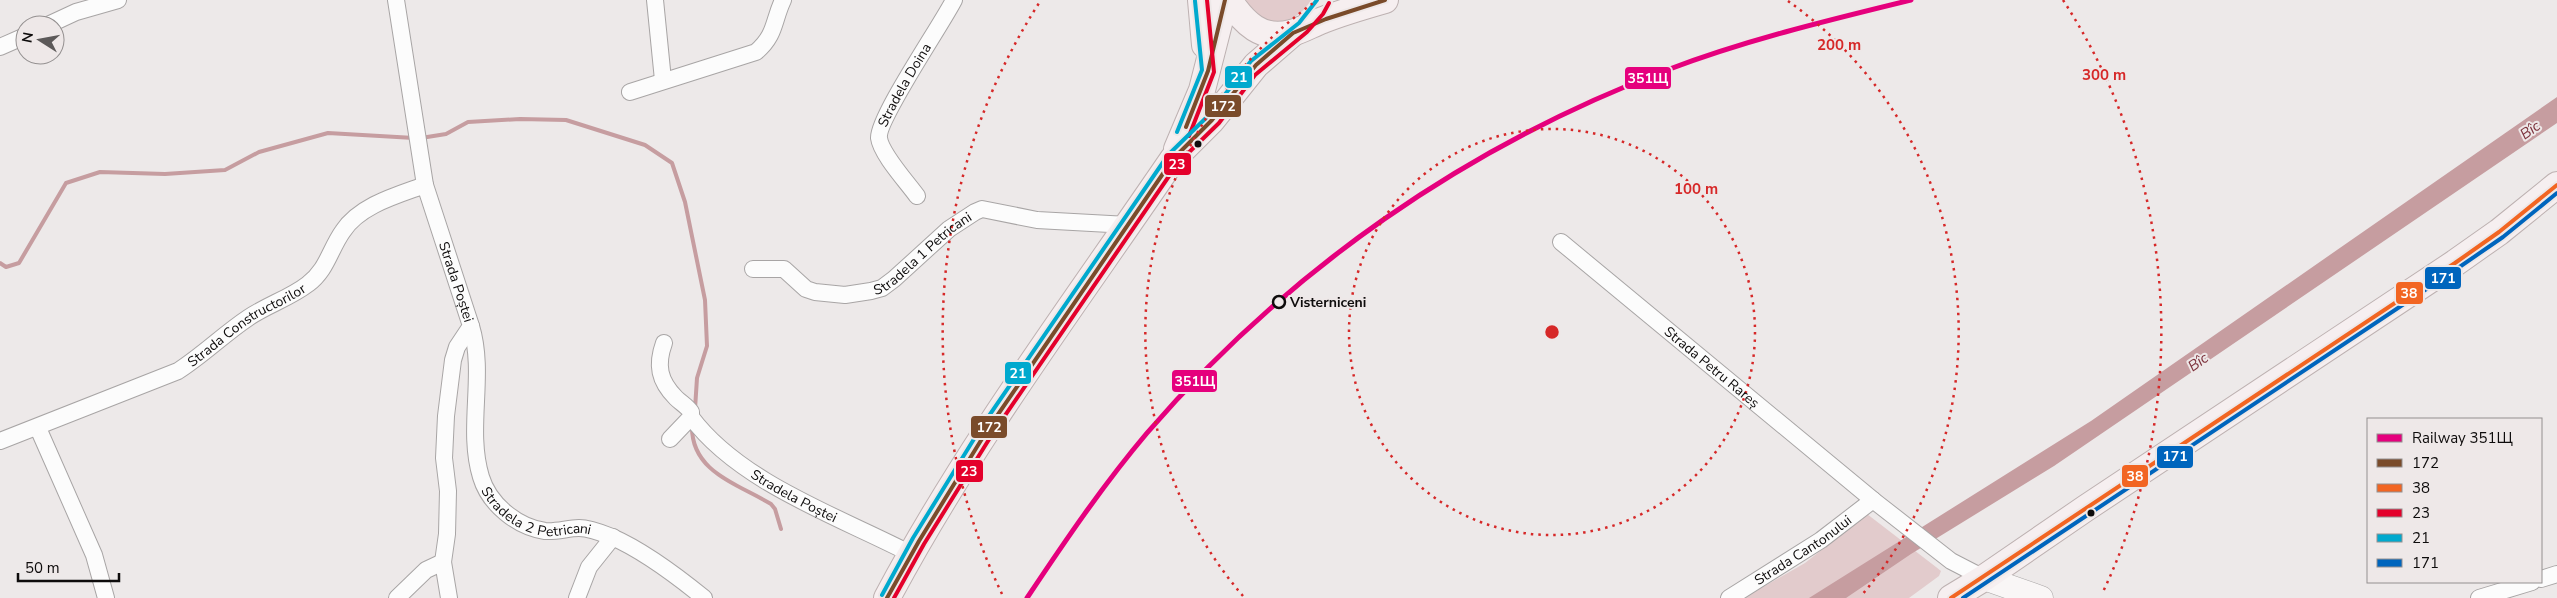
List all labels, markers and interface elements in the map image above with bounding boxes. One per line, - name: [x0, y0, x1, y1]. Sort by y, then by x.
- north arrow: [15, 15, 65, 65]
- text: N: [17, 31, 38, 45]
- text: 200 m: [1817, 35, 1861, 55]
- street label: Stradela Doina: [873, 39, 936, 130]
- line badge: 21: [1224, 65, 1253, 89]
- text: 300 m: [2082, 65, 2126, 85]
- line badge: 351Щ: [1624, 66, 1672, 90]
- text: 21: [1231, 68, 1247, 87]
- text: 351Щ: [1628, 69, 1669, 88]
- line badge: 172: [1204, 94, 1242, 118]
- text: 172: [1210, 97, 1236, 116]
- water label: Bîc: [2516, 116, 2544, 144]
- unlabelled marker: [1193, 139, 1203, 149]
- line badge: 23: [1163, 152, 1192, 176]
- text: 23: [1169, 155, 1185, 174]
- text: 100 m: [1674, 179, 1718, 199]
- street label: Stradela 1 Petricani: [871, 207, 975, 299]
- street label: Strada Poștei: [435, 239, 479, 324]
- line badge: 171: [2424, 266, 2462, 290]
- text: 171: [2430, 269, 2456, 288]
- street label: Strada Constructorilor: [183, 279, 309, 371]
- line badge: 38: [2395, 281, 2424, 305]
- text: 38: [2401, 284, 2417, 303]
- place label: Visterniceni: [1289, 293, 1366, 312]
- marker: Visterniceni: [1272, 295, 1286, 309]
- street label: Strada Petru Rareș: [1660, 322, 1764, 412]
- centre of rings: [1543, 323, 1561, 341]
- water label: Bîc: [2184, 348, 2212, 376]
- line badge: 21: [1004, 361, 1032, 385]
- text: 21: [1010, 364, 1026, 383]
- line badge: 351Щ: [1171, 369, 1218, 393]
- text: 351Щ: [1175, 372, 1216, 391]
- line badge: 172: [970, 415, 1008, 439]
- text: 172: [976, 418, 1002, 437]
- legend: [2367, 418, 2542, 583]
- text: Railway 351Щ: [2412, 428, 2513, 448]
- line badge: 171: [2156, 445, 2194, 469]
- text: 171: [2162, 447, 2188, 466]
- text: 172: [2412, 453, 2439, 473]
- line badge: 23: [955, 459, 984, 483]
- text: 23: [961, 462, 977, 481]
- line badge: 38: [2121, 464, 2149, 488]
- street label: Stradela Poștei: [747, 465, 840, 527]
- text: 38: [2127, 467, 2143, 486]
- text: 38: [2412, 478, 2430, 498]
- street label: Stradela 2 Petricani: [477, 483, 593, 541]
- text: 23: [2412, 503, 2430, 523]
- unlabelled marker: [2086, 508, 2096, 518]
- street label: Strada Cantonului: [1750, 511, 1855, 589]
- text: 21: [2412, 528, 2430, 548]
- scale bar: [18, 550, 119, 582]
- text: 171: [2412, 553, 2439, 573]
- text: 50 m: [25, 558, 60, 578]

